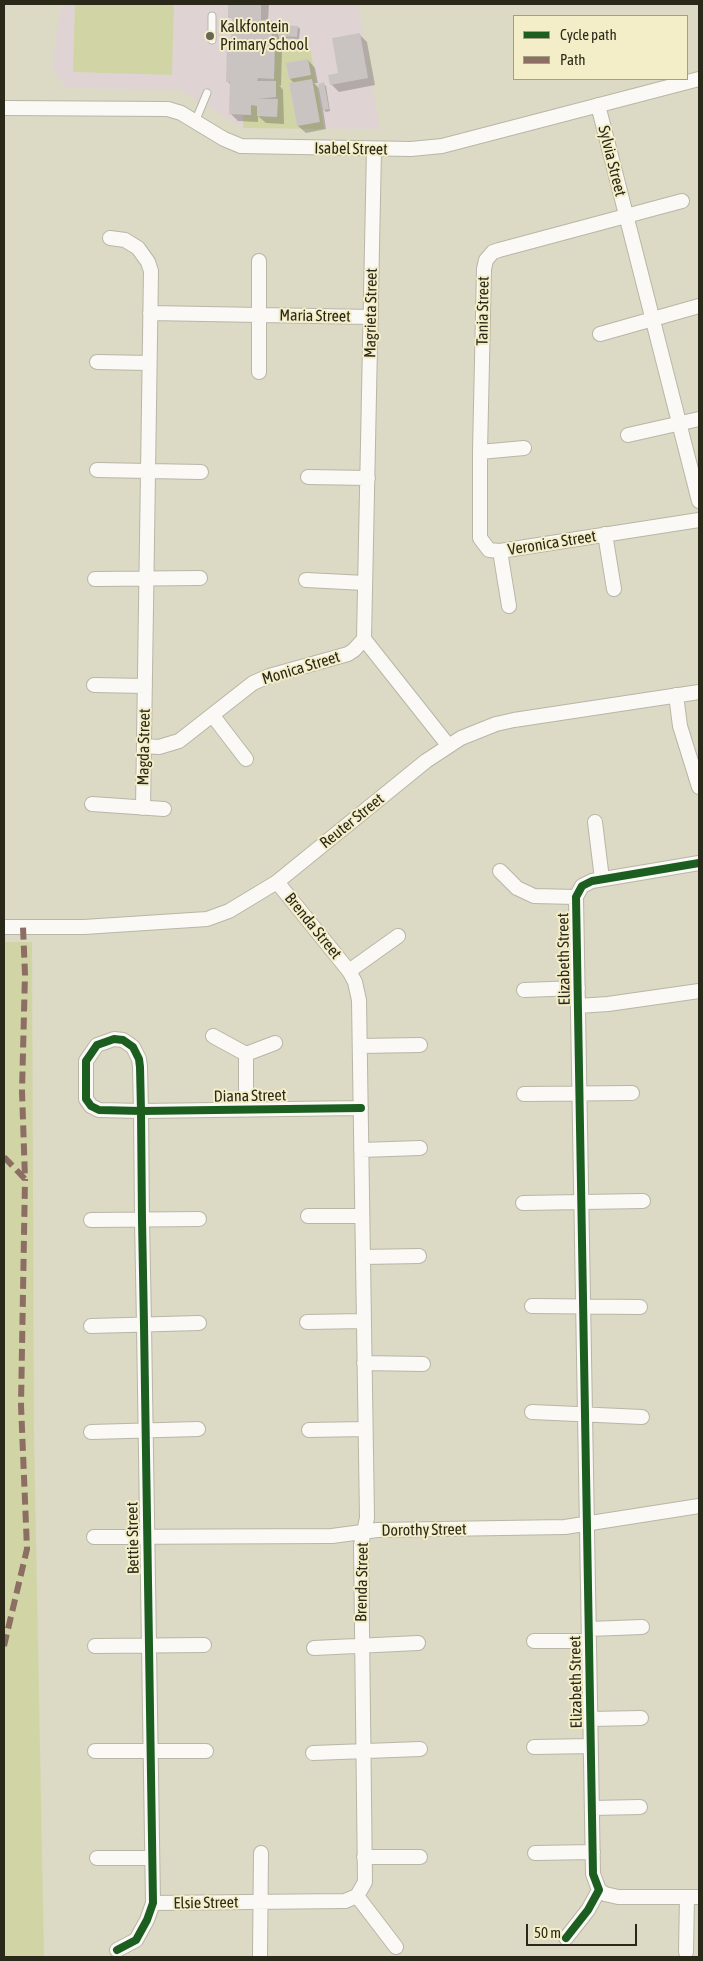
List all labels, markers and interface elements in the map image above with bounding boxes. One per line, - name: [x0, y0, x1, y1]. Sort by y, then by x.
- legend: [513, 15, 688, 80]
- place label: Kalkfontein Primary School: [220, 17, 308, 55]
- text: Cycle path: [560, 26, 617, 43]
- marker: Kalkfontein Primary School: [204, 30, 216, 42]
- text: Path: [560, 51, 586, 68]
- street label: Sylvia Street: [594, 124, 630, 198]
- street label: Isabel Street: [314, 139, 388, 159]
- street label: Magrieta Street: [361, 268, 381, 358]
- street label: Tania Street: [473, 276, 493, 346]
- street label: Maria Street: [279, 306, 351, 326]
- street label: Veronica Street: [507, 527, 597, 559]
- street label: Monica Street: [260, 647, 342, 689]
- street label: Magda Street: [134, 708, 154, 786]
- street label: Reuter Street: [316, 789, 388, 853]
- street label: Brenda Street: [280, 889, 346, 963]
- street label: Elizabeth Street: [554, 913, 574, 1005]
- street label: Diana Street: [214, 1086, 286, 1106]
- street label: Bettie Street: [123, 1502, 143, 1574]
- street label: Dorothy Street: [381, 1520, 467, 1540]
- street label: Brenda Street: [352, 1542, 372, 1622]
- street label: Elizabeth Street: [566, 1636, 586, 1728]
- street label: Elsie Street: [173, 1893, 239, 1913]
- scale bar: [528, 1914, 639, 1946]
- text: 50 m: [534, 1924, 561, 1941]

